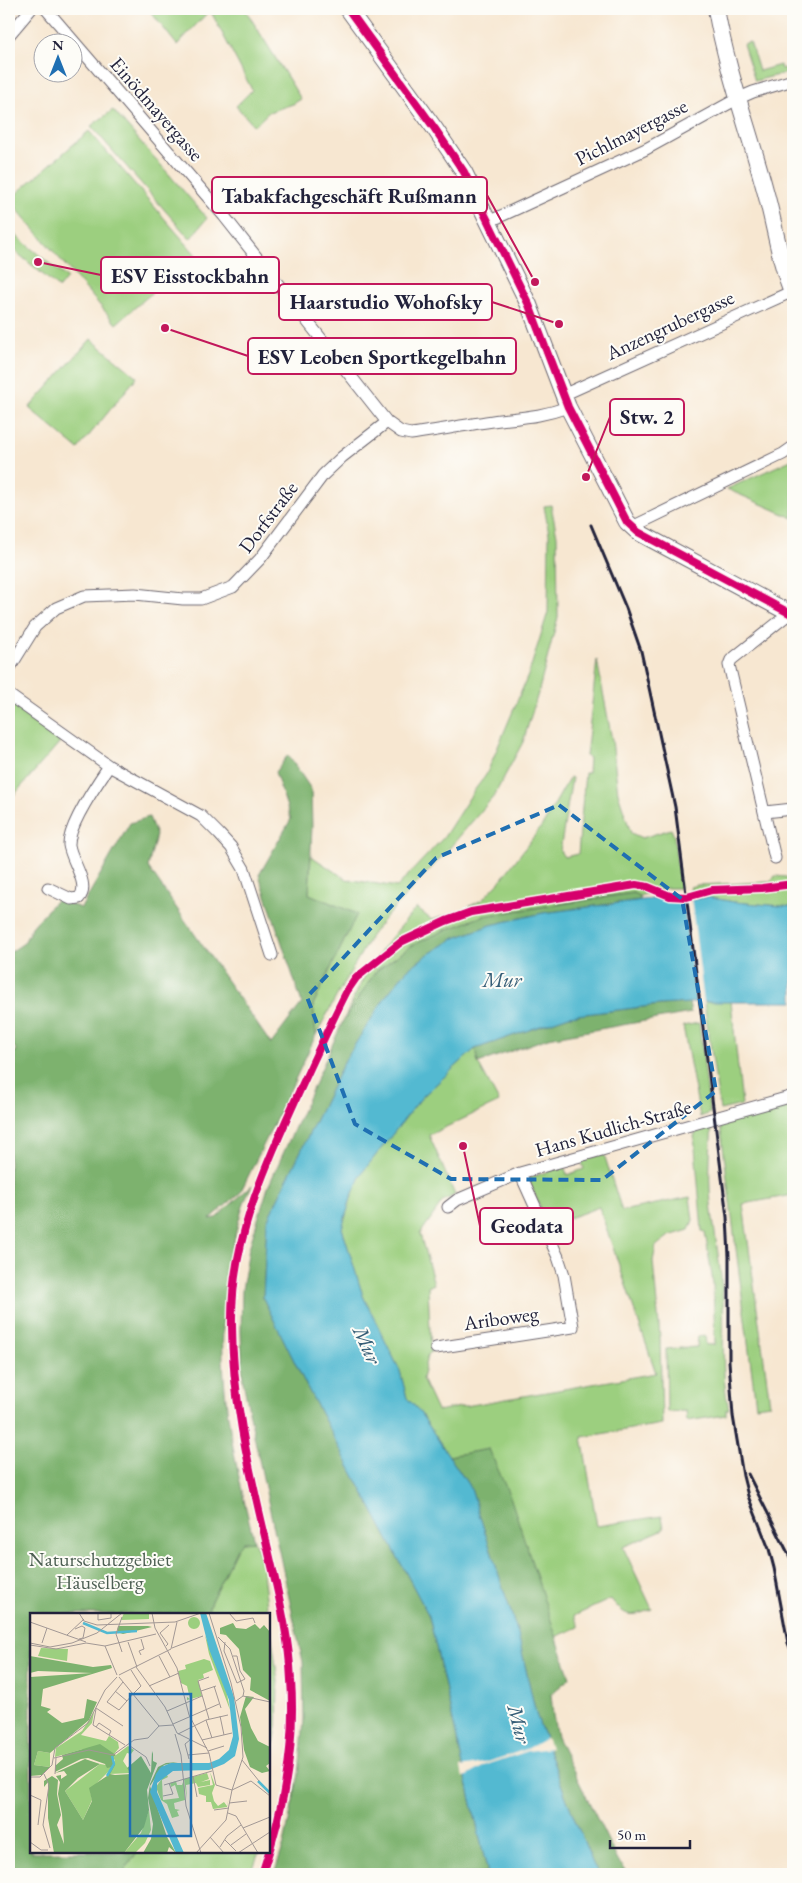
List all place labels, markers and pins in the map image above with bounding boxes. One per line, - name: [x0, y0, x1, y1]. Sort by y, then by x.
- callout: Tabakfachgeschäft Rußmann: [212, 177, 487, 213]
- callout: ESV Eisstockbahn: [101, 257, 279, 293]
- callout: Haarstudio Wohofsky: [279, 284, 492, 320]
- callout: ESV Leoben Sportkegelbahn: [248, 338, 516, 374]
- callout: Stw. 2: [610, 399, 684, 435]
- callout: Geodata: [480, 1208, 573, 1244]

